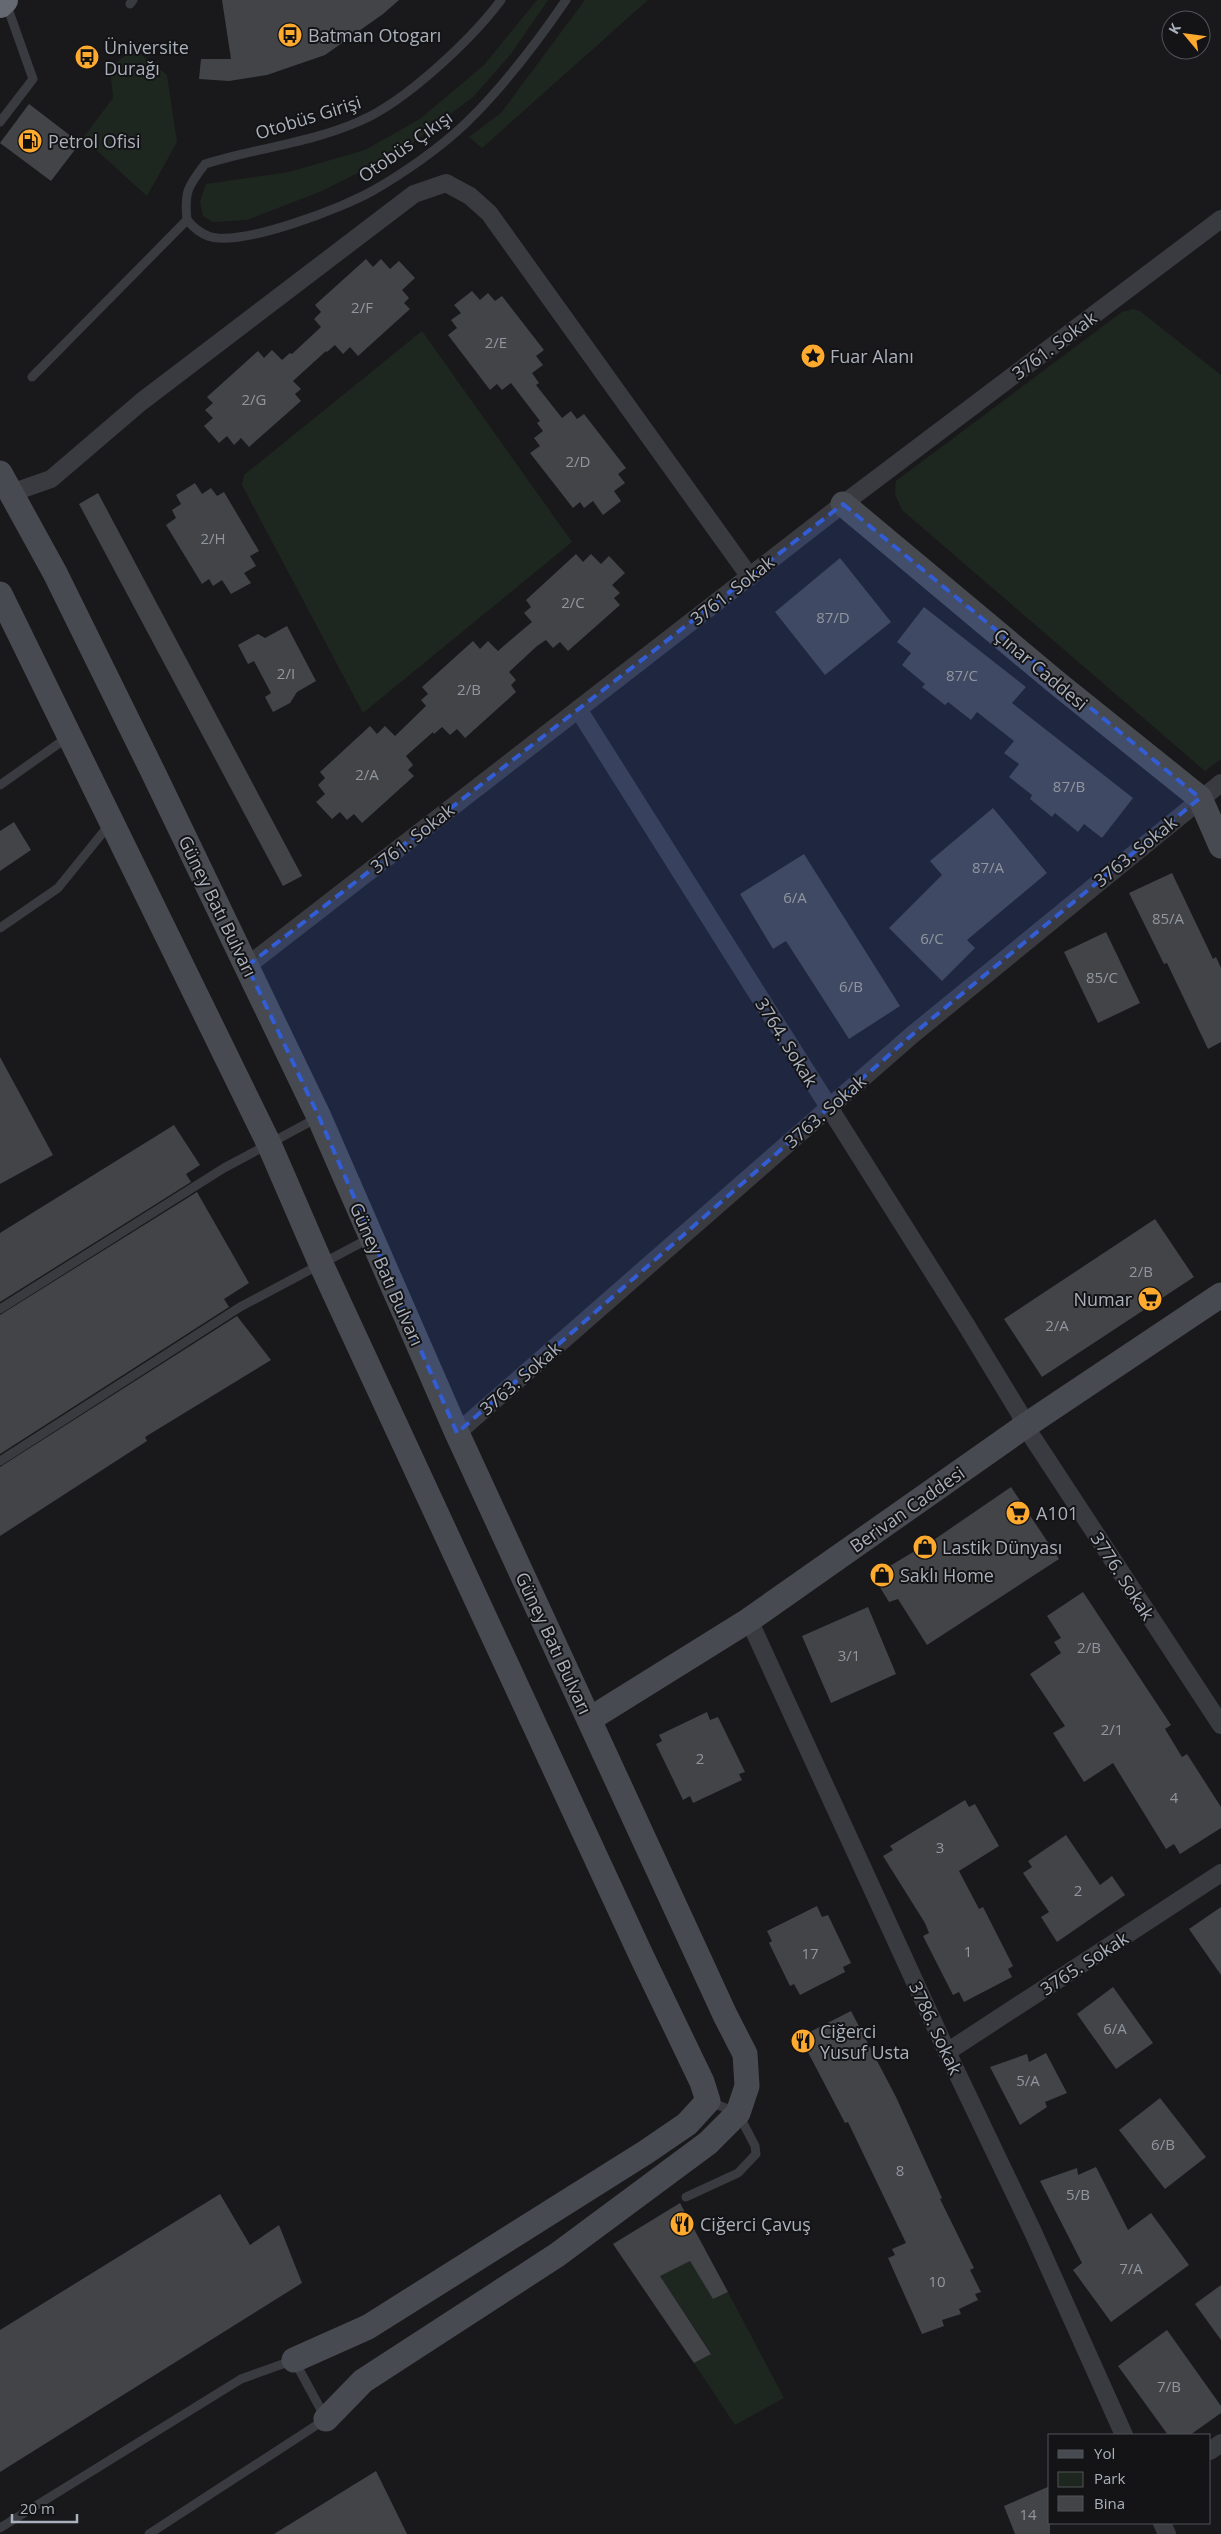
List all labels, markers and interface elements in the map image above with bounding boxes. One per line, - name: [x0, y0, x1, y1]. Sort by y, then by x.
- north arrow: [1161, 10, 1211, 60]
- text: K: [1164, 19, 1185, 37]
- bus stop icon: Batman Otogarı: [277, 22, 303, 48]
- place label: Batman Otogarı: [308, 23, 441, 47]
- place label: Üniversite Durağı: [104, 35, 189, 80]
- bus stop icon: Üniversite Durağı: [74, 44, 100, 70]
- street label: Otobüs Girişi: [252, 90, 364, 144]
- street label: Otobüs Çıkışı: [353, 105, 457, 187]
- fuel station icon: Petrol Ofisi: [17, 128, 43, 154]
- place label: Petrol Ofisi: [48, 129, 140, 153]
- house number: 2/F: [351, 297, 373, 317]
- street label: 3761. Sokak: [1007, 305, 1102, 385]
- house number: 2/E: [485, 332, 507, 352]
- place icon: Fuar Alanı: [800, 343, 826, 369]
- place label: Fuar Alanı: [830, 344, 914, 368]
- house number: 2/G: [242, 389, 266, 409]
- house number: 2/D: [566, 451, 590, 471]
- house number: 2/H: [200, 528, 226, 548]
- street label: 3761. Sokak: [685, 549, 779, 630]
- house number: 2/C: [561, 592, 585, 612]
- house number: 87/D: [816, 607, 850, 627]
- street label: Çınar Caddesi: [989, 623, 1093, 715]
- house number: 2/I: [277, 663, 295, 683]
- house number: 87/C: [946, 665, 978, 685]
- house number: 2/B: [457, 679, 481, 699]
- house number: 2/A: [355, 764, 379, 784]
- house number: 87/B: [1053, 776, 1085, 796]
- street label: 3761. Sokak: [365, 797, 459, 878]
- street label: 3763. Sokak: [1089, 810, 1182, 892]
- street label: Güney Batı Bulvarı: [173, 831, 263, 981]
- house number: 87/A: [972, 857, 1005, 877]
- house number: 6/A: [783, 887, 807, 907]
- house number: 85/A: [1152, 908, 1185, 928]
- house number: 6/C: [920, 928, 944, 948]
- house number: 85/C: [1086, 967, 1118, 987]
- house number: 6/B: [839, 976, 863, 996]
- street label: 3764. Sokak: [750, 993, 824, 1091]
- street label: 3763. Sokak: [779, 1069, 871, 1153]
- street label: Güney Batı Bulvarı: [345, 1199, 429, 1349]
- house number: 2/B: [1129, 1261, 1153, 1281]
- supermarket icon: Numar: [1137, 1286, 1163, 1312]
- place label: Numar: [1073, 1287, 1133, 1311]
- house number: 2/A: [1045, 1315, 1069, 1335]
- street label: 3763. Sokak: [474, 1336, 566, 1420]
- street label: Berivan Caddesi: [845, 1460, 969, 1558]
- supermarket icon: A101: [1005, 1500, 1031, 1526]
- place label: A101: [1036, 1501, 1078, 1525]
- street label: 3776. Sokak: [1086, 1527, 1161, 1625]
- shop icon: Lastik Dünyası: [912, 1534, 938, 1560]
- place label: Lastik Dünyası: [942, 1535, 1062, 1559]
- shop icon: Saklı Home: [869, 1562, 895, 1588]
- place label: Saklı Home: [900, 1563, 994, 1587]
- street label: Güney Batı Bulvarı: [511, 1568, 597, 1718]
- house number: 2/B: [1077, 1637, 1101, 1657]
- house number: 3/1: [838, 1645, 860, 1665]
- house number: 2/1: [1101, 1719, 1123, 1739]
- house number: 2: [696, 1748, 704, 1768]
- house number: 4: [1170, 1787, 1179, 1807]
- house number: 3: [936, 1837, 944, 1857]
- house number: 2: [1074, 1880, 1082, 1900]
- street label: 3765. Sokak: [1035, 1925, 1133, 2000]
- house number: 1: [964, 1941, 972, 1961]
- house number: 17: [801, 1943, 819, 1963]
- street label: 3786. Sokak: [904, 1978, 968, 2079]
- house number: 6/A: [1103, 2018, 1127, 2038]
- place label: Ciğerci Yusuf Usta: [820, 2019, 910, 2064]
- restaurant icon: Ciğerci Yusuf Usta: [790, 2028, 816, 2054]
- house number: 5/A: [1016, 2070, 1040, 2090]
- house number: 6/B: [1151, 2134, 1175, 2154]
- house number: 8: [896, 2160, 904, 2180]
- house number: 5/B: [1066, 2184, 1090, 2204]
- restaurant icon: Ciğerci Çavuş: [669, 2211, 695, 2237]
- place label: Ciğerci Çavuş: [700, 2212, 811, 2236]
- house number: 7/A: [1119, 2258, 1143, 2278]
- house number: 10: [928, 2271, 946, 2291]
- house number: 7/B: [1157, 2376, 1181, 2396]
- legend: [1048, 2434, 1211, 2524]
- text: Yol: [1094, 2443, 1115, 2463]
- text: Park: [1094, 2468, 1125, 2488]
- scale bar: [12, 2492, 78, 2524]
- text: Bina: [1094, 2493, 1125, 2513]
- text: 20 m: [20, 2498, 55, 2518]
- house number: 14: [1019, 2504, 1037, 2524]

